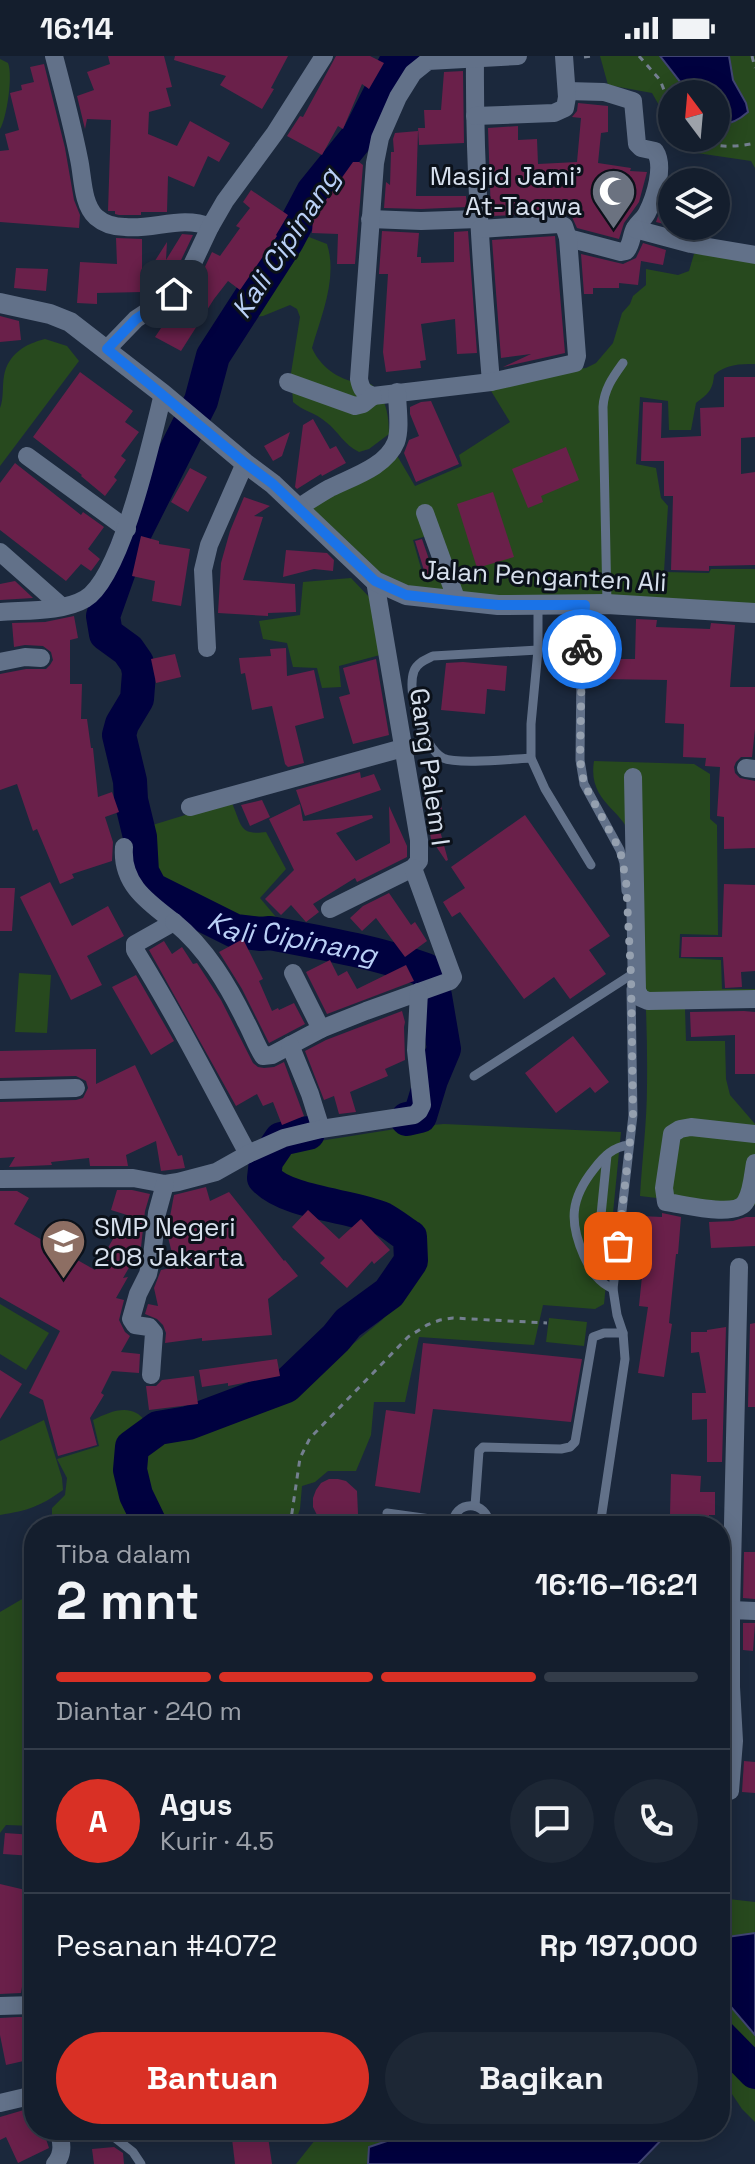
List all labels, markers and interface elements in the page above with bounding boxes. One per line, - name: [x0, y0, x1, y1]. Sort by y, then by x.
- text: 16:14: [40, 9, 114, 48]
- north arrow: [658, 80, 730, 152]
- map controls: [658, 80, 730, 240]
- water label: Kali Cipinang: [223, 159, 348, 325]
- place label: Masjid Jami' At-Taqwa: [430, 159, 582, 223]
- mosque icon: Masjid Jami' At-Taqwa: [589, 167, 637, 230]
- button: layers: [658, 168, 730, 240]
- pin: [140, 260, 208, 328]
- icon: home: [152, 272, 196, 316]
- street label: Jalan Penganten Ali: [420, 553, 668, 599]
- courier: [542, 609, 622, 689]
- icon: bike: [560, 627, 604, 671]
- street label: Gang Palem I: [402, 686, 458, 848]
- water label: Kali Cipinang: [202, 902, 383, 973]
- place label: SMP Negeri 208 Jakarta: [94, 1210, 244, 1274]
- pin: [584, 1212, 652, 1280]
- school or university icon: SMP Negeri 208 Jakarta: [39, 1218, 87, 1281]
- icon: bag: [596, 1224, 640, 1268]
- text: Tiba dalam: [56, 1537, 191, 1571]
- text: 16:16–16:21: [535, 1565, 698, 1604]
- text: 2 mnt: [56, 1568, 200, 1634]
- text: Diantar · 240 m: [56, 1694, 242, 1728]
- button: chat: [510, 1779, 594, 1863]
- button: phone: [614, 1779, 698, 1863]
- text: Agus: [160, 1785, 232, 1824]
- text: A: [88, 1802, 108, 1841]
- text: Kurir · 4.5: [160, 1824, 274, 1858]
- text: Pesanan #4072: [56, 1926, 277, 1965]
- text: Rp 197,000: [539, 1926, 698, 1965]
- button: Bantuan: [56, 2032, 369, 2124]
- button: Bagikan: [385, 2032, 698, 2124]

